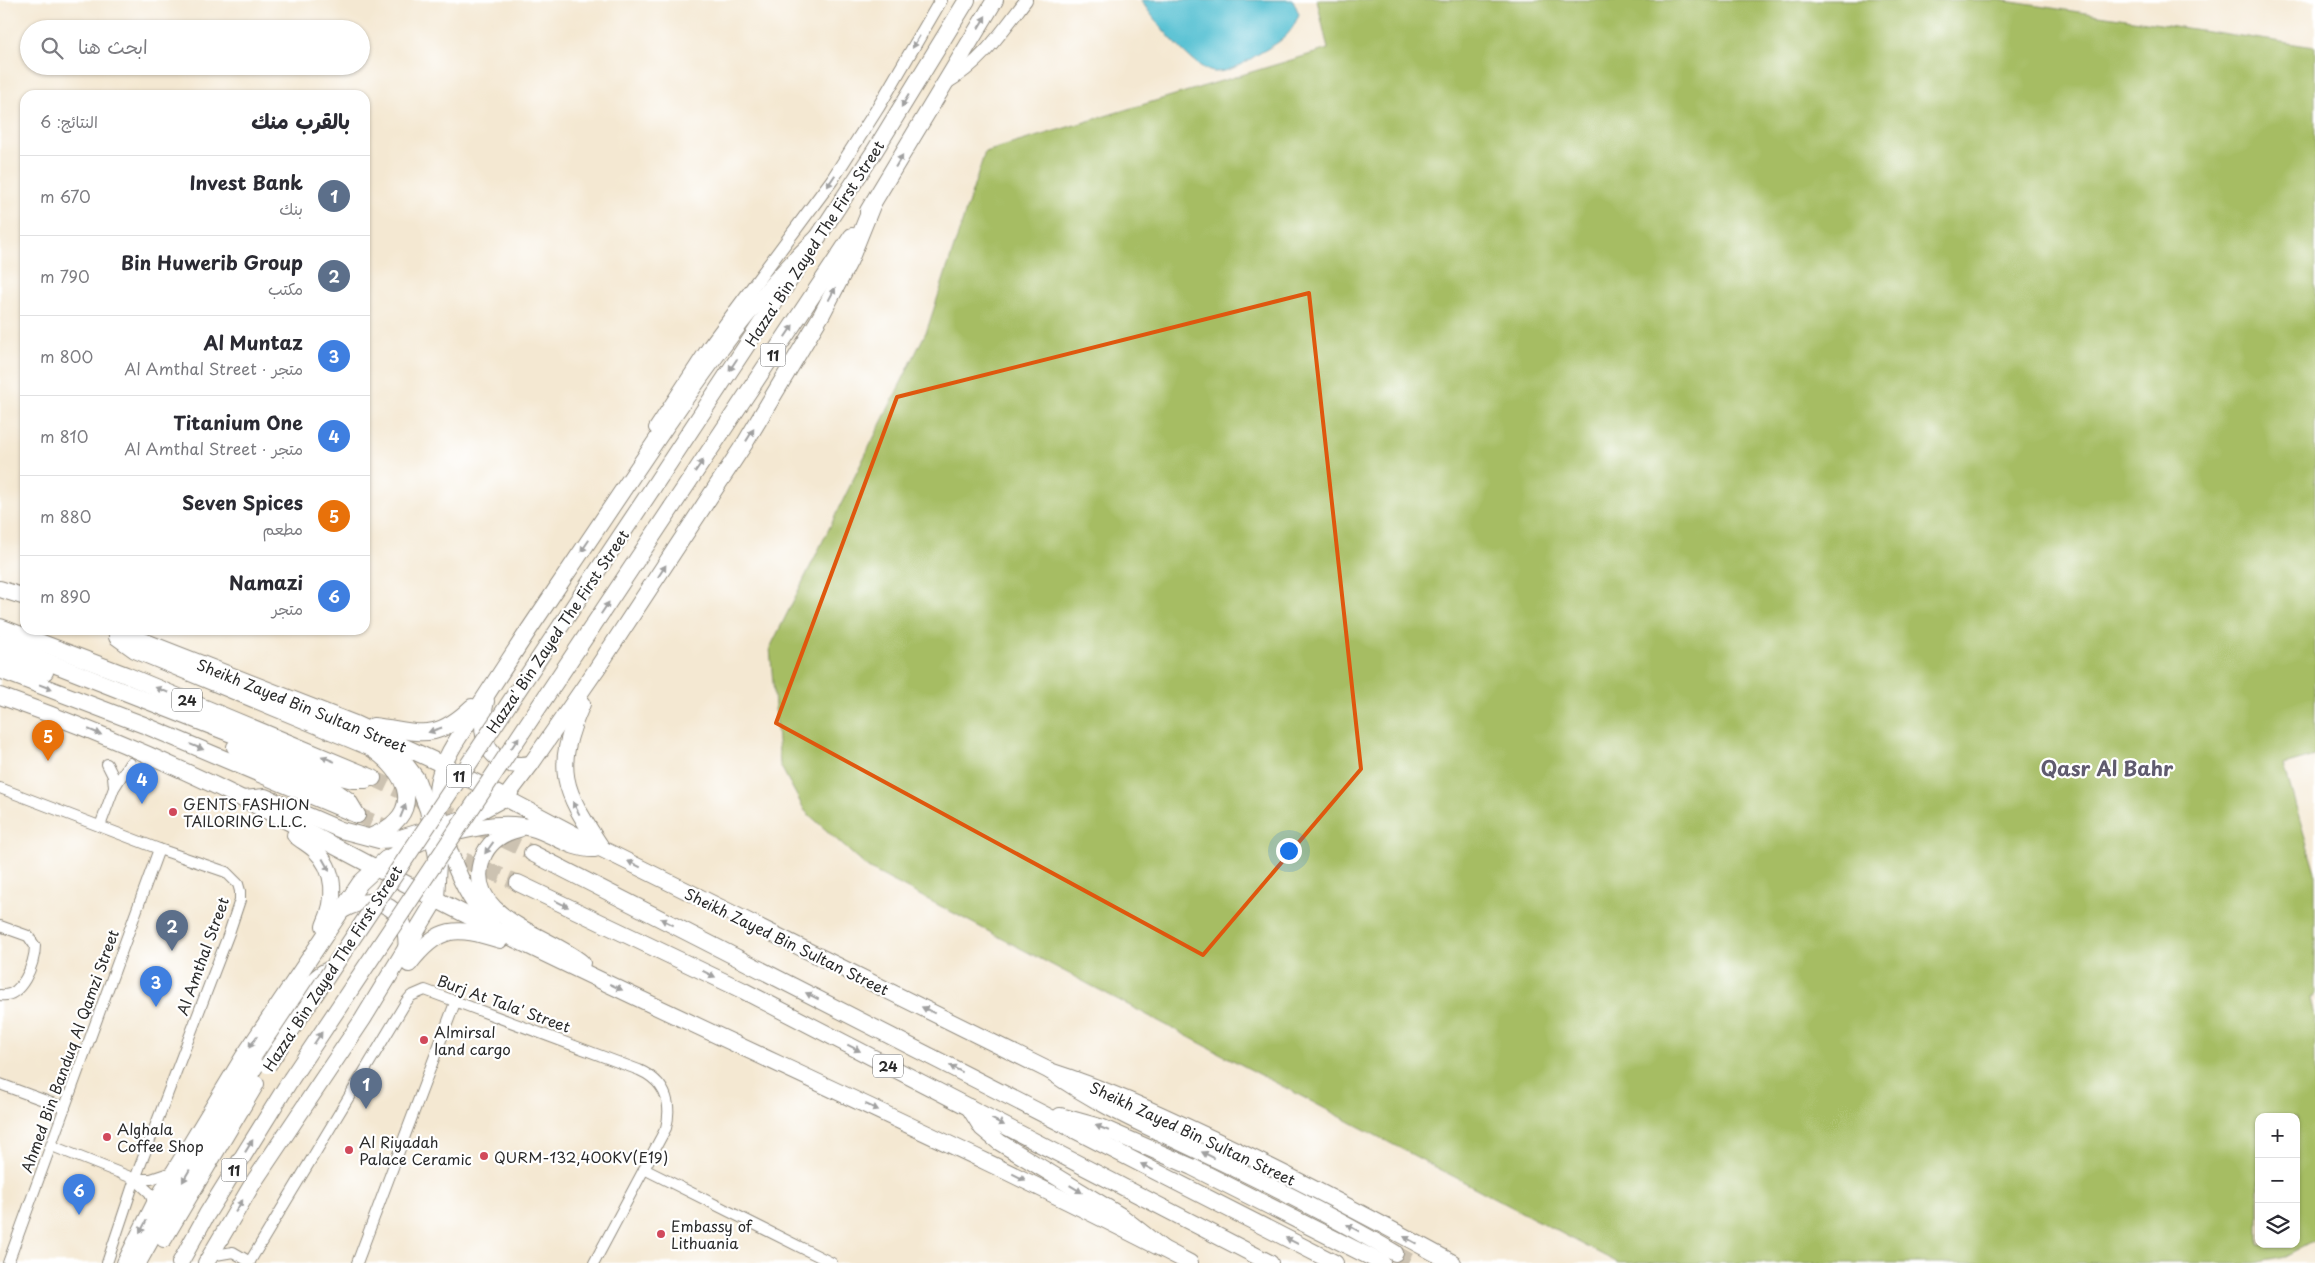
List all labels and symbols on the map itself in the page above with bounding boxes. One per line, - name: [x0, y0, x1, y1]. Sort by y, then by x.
- one-way arrow: [978, 15, 987, 28]
- one-way arrow: [912, 36, 921, 49]
- one-way arrow: [900, 95, 910, 108]
- street label: Hazza' Bin Zayed The First Street: [739, 136, 889, 350]
- one-way arrow: [894, 155, 903, 168]
- one-way arrow: [826, 174, 836, 187]
- one-way arrow: [828, 288, 837, 301]
- one-way arrow: [784, 324, 794, 338]
- road number: 11: [760, 344, 786, 366]
- one-way arrow: [729, 359, 738, 372]
- one-way arrow: [746, 428, 755, 441]
- one-way arrow: [694, 459, 704, 473]
- street label: Hazza' Bin Zayed The First Street: [480, 525, 634, 737]
- one-way arrow: [580, 539, 590, 552]
- one-way arrow: [657, 564, 666, 577]
- one-way arrow: [600, 601, 610, 614]
- street label: Sheikh Zayed Bin Sultan Street: [194, 652, 410, 758]
- one-way arrow: [39, 683, 54, 691]
- one-way arrow: [155, 685, 169, 693]
- road number: 24: [172, 688, 202, 712]
- pin: 5: [32, 720, 64, 761]
- one-way arrow: [428, 727, 443, 735]
- one-way arrow: [87, 729, 102, 736]
- one-way arrow: [510, 736, 520, 750]
- one-way arrow: [190, 743, 205, 751]
- district label: Qasr Al Bahr: [2041, 753, 2174, 783]
- one-way arrow: [320, 755, 335, 763]
- pin: 4: [126, 763, 158, 804]
- road number: 11: [446, 764, 472, 788]
- place label: GENTS FASHION TAILORING L.L.C.: [183, 792, 310, 832]
- one-way arrow: [572, 800, 580, 815]
- one-way arrow: [400, 804, 408, 818]
- marker: GENTS FASHION TAILORING L.L.C.: [167, 806, 179, 818]
- your location: [1276, 838, 1302, 864]
- one-way arrow: [484, 841, 494, 855]
- one-way arrow: [321, 859, 330, 872]
- one-way arrow: [626, 860, 641, 869]
- street label: Hazza' Bin Zayed The First Street: [257, 861, 407, 1075]
- street label: Sheikh Zayed Bin Sultan Street: [681, 881, 893, 1001]
- street label: Al Amthal Street: [170, 894, 234, 1018]
- one-way arrow: [555, 901, 569, 909]
- pin: 2: [156, 910, 188, 951]
- one-way arrow: [660, 918, 675, 926]
- street label: Ahmed Bin Banduq Al Qamzi Street: [14, 926, 124, 1176]
- pin: 3: [140, 966, 172, 1007]
- street label: Burj At Tala' Street: [434, 968, 574, 1038]
- one-way arrow: [702, 971, 716, 979]
- one-way arrow: [609, 984, 623, 992]
- one-way arrow: [805, 992, 819, 1000]
- one-way arrow: [920, 1006, 935, 1015]
- place label: Almirsal land cargo: [434, 1020, 511, 1060]
- one-way arrow: [313, 1032, 323, 1045]
- marker: Almirsal land cargo: [418, 1034, 430, 1046]
- one-way arrow: [249, 1035, 258, 1049]
- one-way arrow: [846, 1044, 861, 1052]
- road number: 24: [873, 1054, 903, 1078]
- one-way arrow: [948, 1065, 963, 1073]
- pin: 1: [350, 1068, 382, 1109]
- street label: Sheikh Zayed Bin Sultan Street: [1086, 1075, 1300, 1191]
- one-way arrow: [865, 1103, 879, 1111]
- place label: Alghala Coffee Shop: [117, 1117, 204, 1157]
- one-way arrow: [991, 1118, 1005, 1126]
- one-way arrow: [1094, 1124, 1109, 1132]
- place label: Al Riyadah Palace Ceramic: [359, 1130, 472, 1170]
- marker: Alghala Coffee Shop: [101, 1131, 113, 1143]
- one-way arrow: [245, 1139, 254, 1152]
- marker: Al Riyadah Palace Ceramic: [343, 1144, 355, 1156]
- place label: QURM-132,400KV(E19): [494, 1145, 668, 1168]
- marker: QURM-132,400KV(E19): [478, 1150, 490, 1162]
- one-way arrow: [1201, 1151, 1215, 1159]
- road number: 11: [222, 1158, 246, 1182]
- one-way arrow: [1140, 1163, 1154, 1171]
- one-way arrow: [182, 1169, 191, 1182]
- one-way arrow: [1012, 1173, 1026, 1181]
- pin: 6: [63, 1174, 95, 1215]
- one-way arrow: [1069, 1184, 1082, 1193]
- one-way arrow: [235, 1199, 244, 1212]
- place label: Embassy of Lithuania: [671, 1214, 753, 1254]
- one-way arrow: [139, 1219, 147, 1234]
- one-way arrow: [1347, 1224, 1360, 1233]
- marker: Embassy of Lithuania: [655, 1228, 667, 1240]
- one-way arrow: [1404, 1235, 1417, 1244]
- one-way arrow: [1285, 1237, 1299, 1245]

